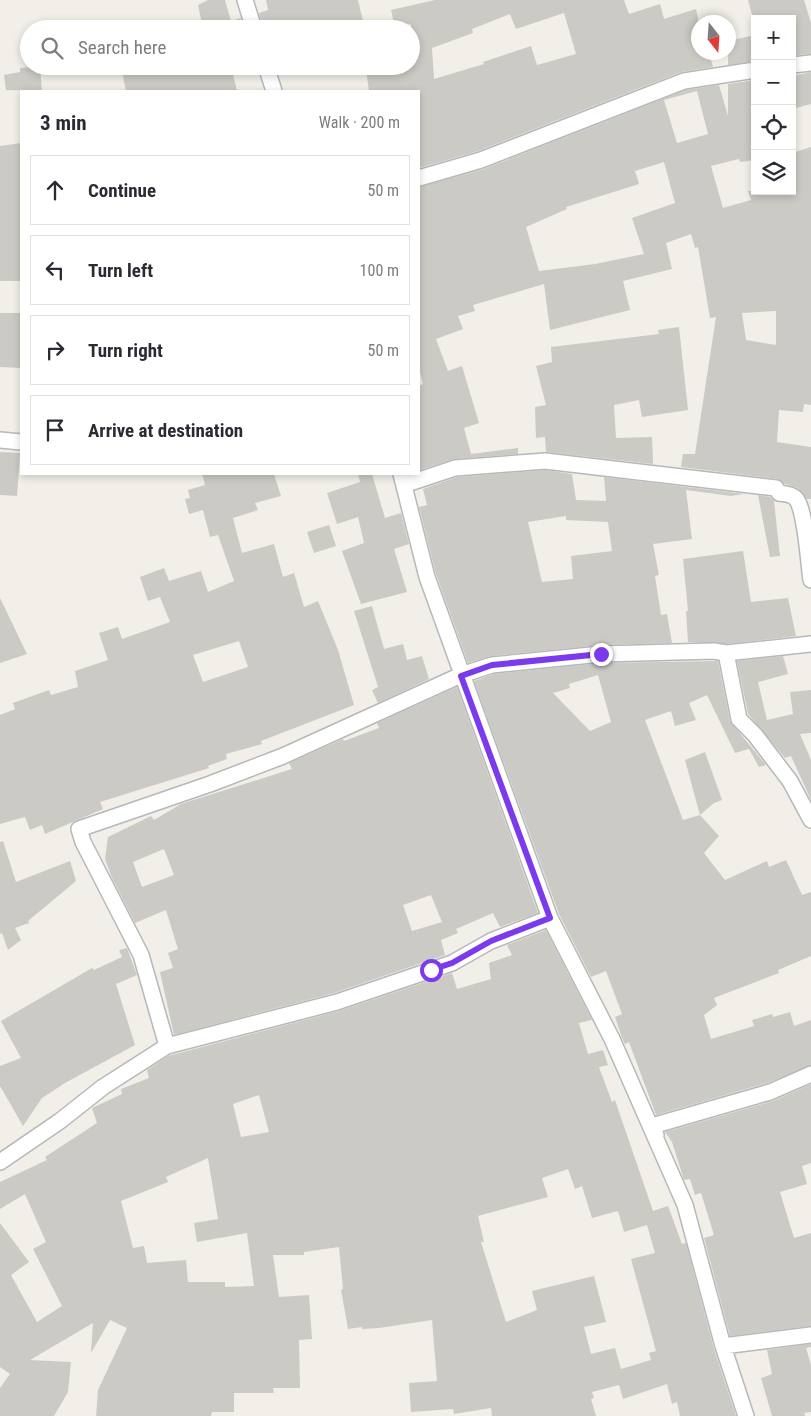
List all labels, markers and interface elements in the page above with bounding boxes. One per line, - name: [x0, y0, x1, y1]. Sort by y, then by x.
- north arrow: [691, 15, 736, 60]
- map controls: [751, 15, 796, 195]
- button: +: [751, 15, 796, 60]
- search box: [20, 20, 420, 75]
- icon: search: [38, 34, 66, 62]
- text: Search here: [78, 36, 166, 59]
- button: −: [751, 60, 796, 105]
- button: locate: [751, 105, 796, 150]
- text: 3 min: [40, 111, 87, 135]
- text: Walk · 200 m: [319, 113, 400, 132]
- button: layers: [751, 150, 796, 195]
- icon: ahead: [41, 176, 69, 204]
- text: Continue: [88, 179, 156, 202]
- text: 50 m: [367, 181, 399, 200]
- icon: left: [41, 256, 69, 284]
- text: Turn left: [88, 259, 153, 282]
- text: 100 m: [360, 261, 399, 280]
- icon: right: [41, 336, 69, 364]
- text: Turn right: [88, 339, 163, 362]
- text: 50 m: [367, 341, 399, 360]
- icon: arrive: [41, 416, 69, 444]
- text: Arrive at destination: [88, 419, 243, 442]
- route end: [590, 643, 613, 666]
- route start: [420, 959, 443, 982]

